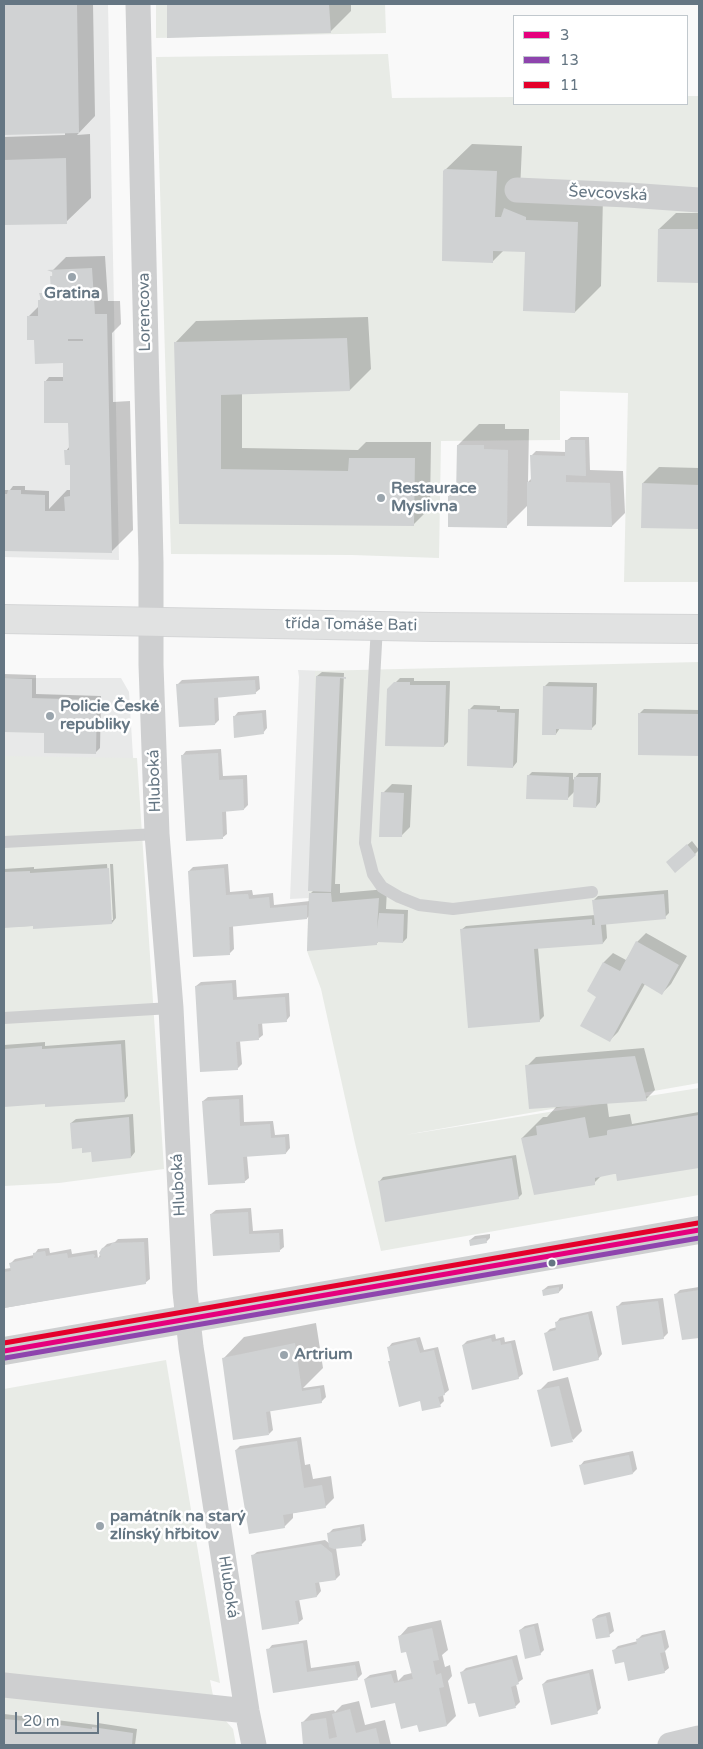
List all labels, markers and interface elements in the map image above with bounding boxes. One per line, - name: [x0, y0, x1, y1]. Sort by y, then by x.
- legend: [513, 15, 688, 105]
- text: 3: [560, 26, 569, 44]
- text: 13: [560, 51, 579, 69]
- text: 11: [560, 76, 579, 94]
- street label: Ševcovská: [568, 182, 648, 206]
- marker: Gratina: [66, 271, 78, 283]
- street label: Lorencova: [135, 272, 155, 352]
- place label: Gratina: [44, 284, 100, 304]
- place label: Restaurace Myslivna: [391, 479, 476, 517]
- marker: Restaurace Myslivna: [375, 492, 387, 504]
- street label: třída Tomáše Bati: [285, 614, 417, 636]
- place label: Policie České republiky: [60, 697, 159, 735]
- marker: Policie České republiky: [44, 710, 56, 722]
- street label: Hluboká: [144, 749, 166, 813]
- street label: Hluboká: [168, 1153, 190, 1217]
- unlabelled marker: [547, 1258, 557, 1268]
- place label: Artrium: [294, 1345, 353, 1365]
- marker: Artrium: [278, 1349, 290, 1361]
- place label: památník na starý zlínský hřbitov: [110, 1507, 246, 1545]
- marker: památník na starý zlínský hřbitov: [94, 1520, 106, 1532]
- street label: Hluboká: [214, 1554, 242, 1620]
- scale bar: [18, 1702, 101, 1734]
- text: 20 m: [23, 1712, 60, 1730]

